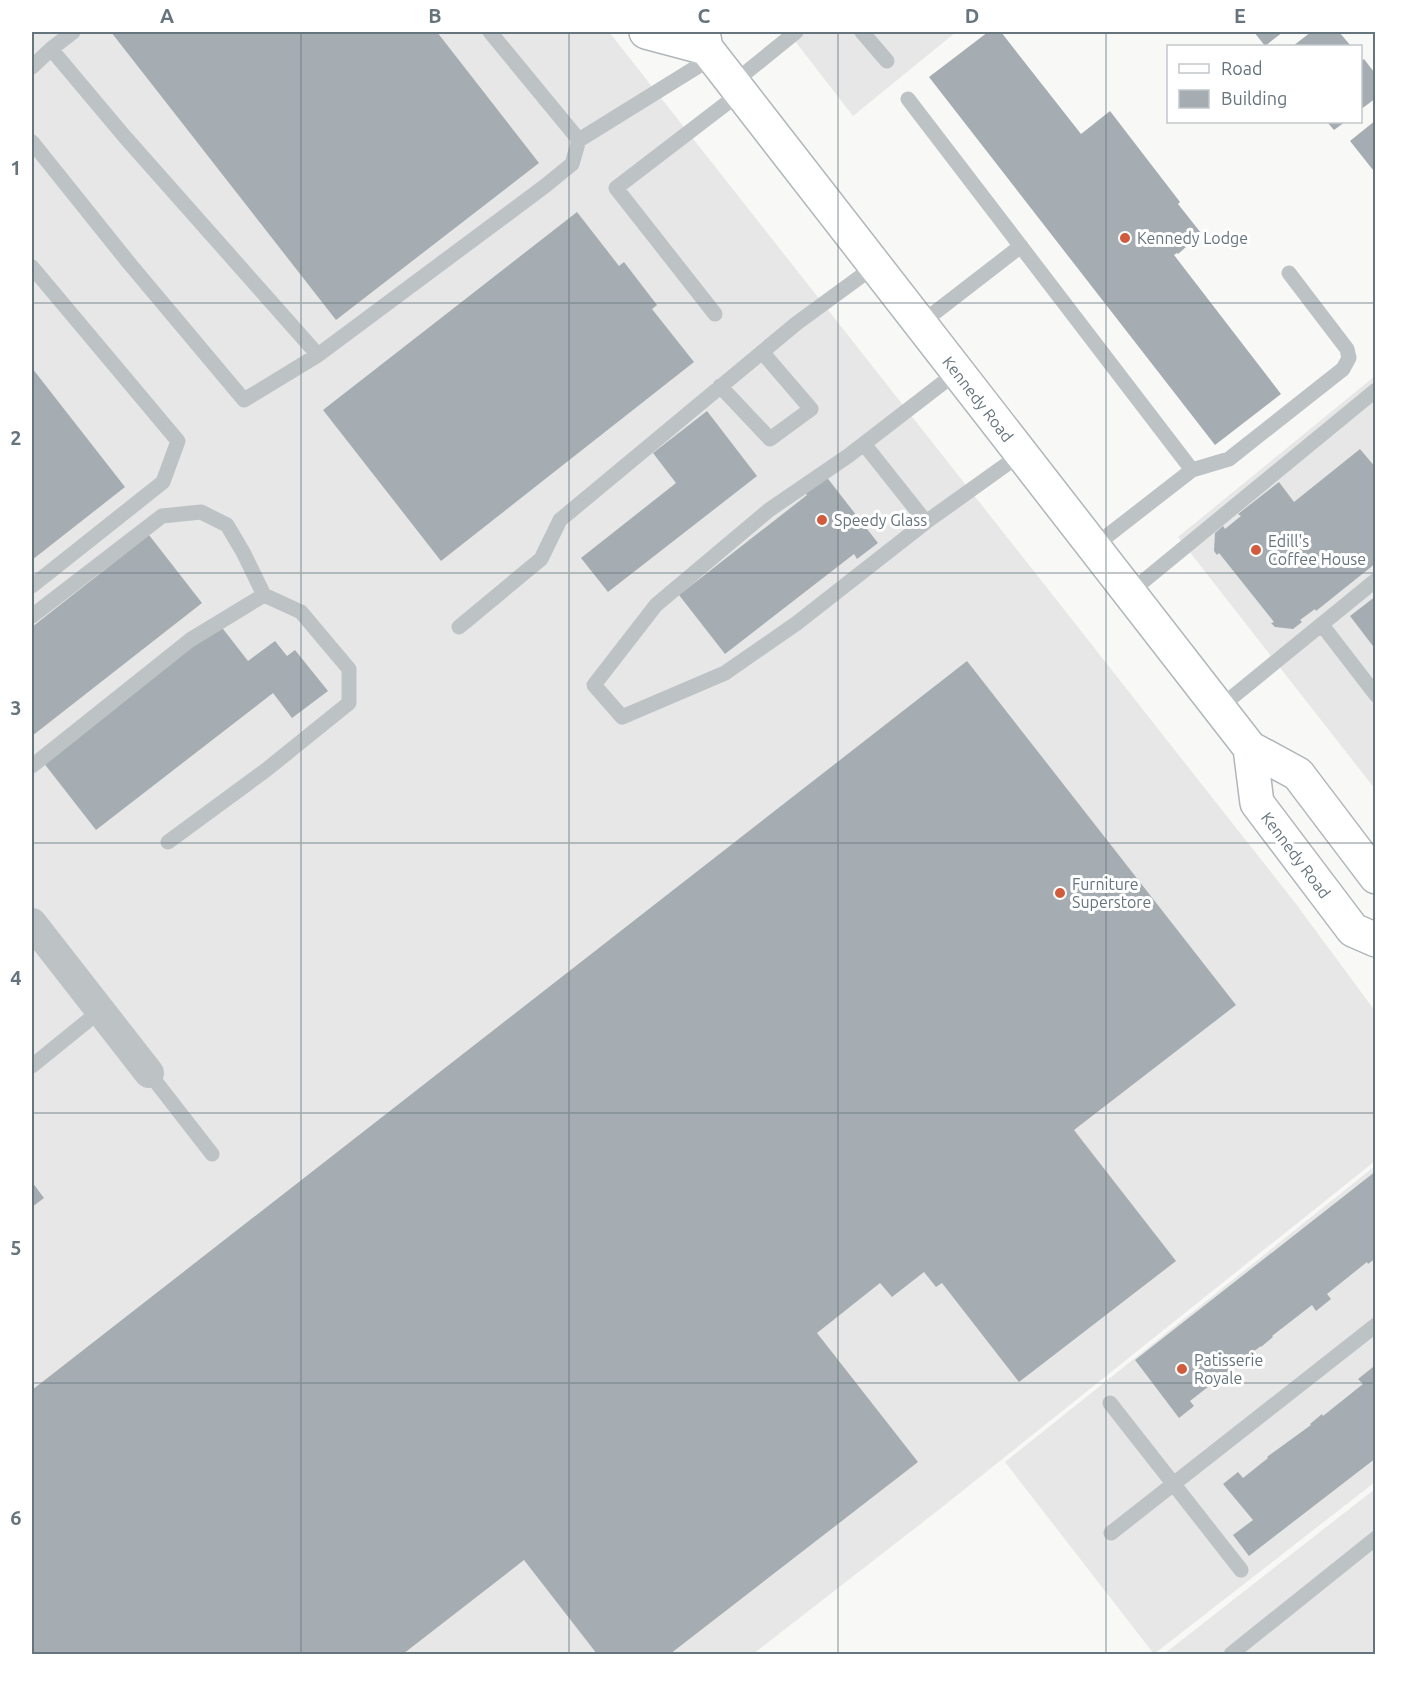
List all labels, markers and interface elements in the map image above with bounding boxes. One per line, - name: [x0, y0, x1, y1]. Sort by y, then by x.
- text: A: [160, 4, 174, 27]
- text: B: [428, 4, 442, 27]
- text: C: [698, 4, 711, 27]
- text: D: [965, 4, 979, 27]
- text: E: [1234, 4, 1246, 27]
- legend: [1167, 45, 1362, 123]
- text: Road: [1221, 58, 1263, 78]
- text: Building: [1221, 88, 1287, 108]
- text: 1: [10, 156, 22, 179]
- place label: Kennedy Lodge: [1137, 229, 1248, 247]
- marker: Kennedy Lodge: [1118, 231, 1132, 245]
- street label: Kennedy Road: [939, 353, 1017, 445]
- text: 2: [10, 426, 22, 449]
- place label: Speedy Glass: [834, 511, 927, 529]
- marker: Speedy Glass: [815, 513, 829, 527]
- place label: Edill's Coffee House: [1268, 532, 1366, 568]
- marker: Edill's Coffee House: [1249, 543, 1263, 557]
- text: 3: [10, 696, 22, 719]
- street label: Kennedy Road: [1258, 808, 1334, 902]
- place label: Furniture Superstore: [1072, 875, 1151, 911]
- marker: Furniture Superstore: [1053, 886, 1067, 900]
- text: 4: [10, 966, 22, 989]
- text: 5: [10, 1236, 22, 1259]
- place label: Patisserie Royale: [1194, 1351, 1263, 1387]
- marker: Patisserie Royale: [1175, 1362, 1189, 1376]
- text: 6: [10, 1506, 22, 1529]

